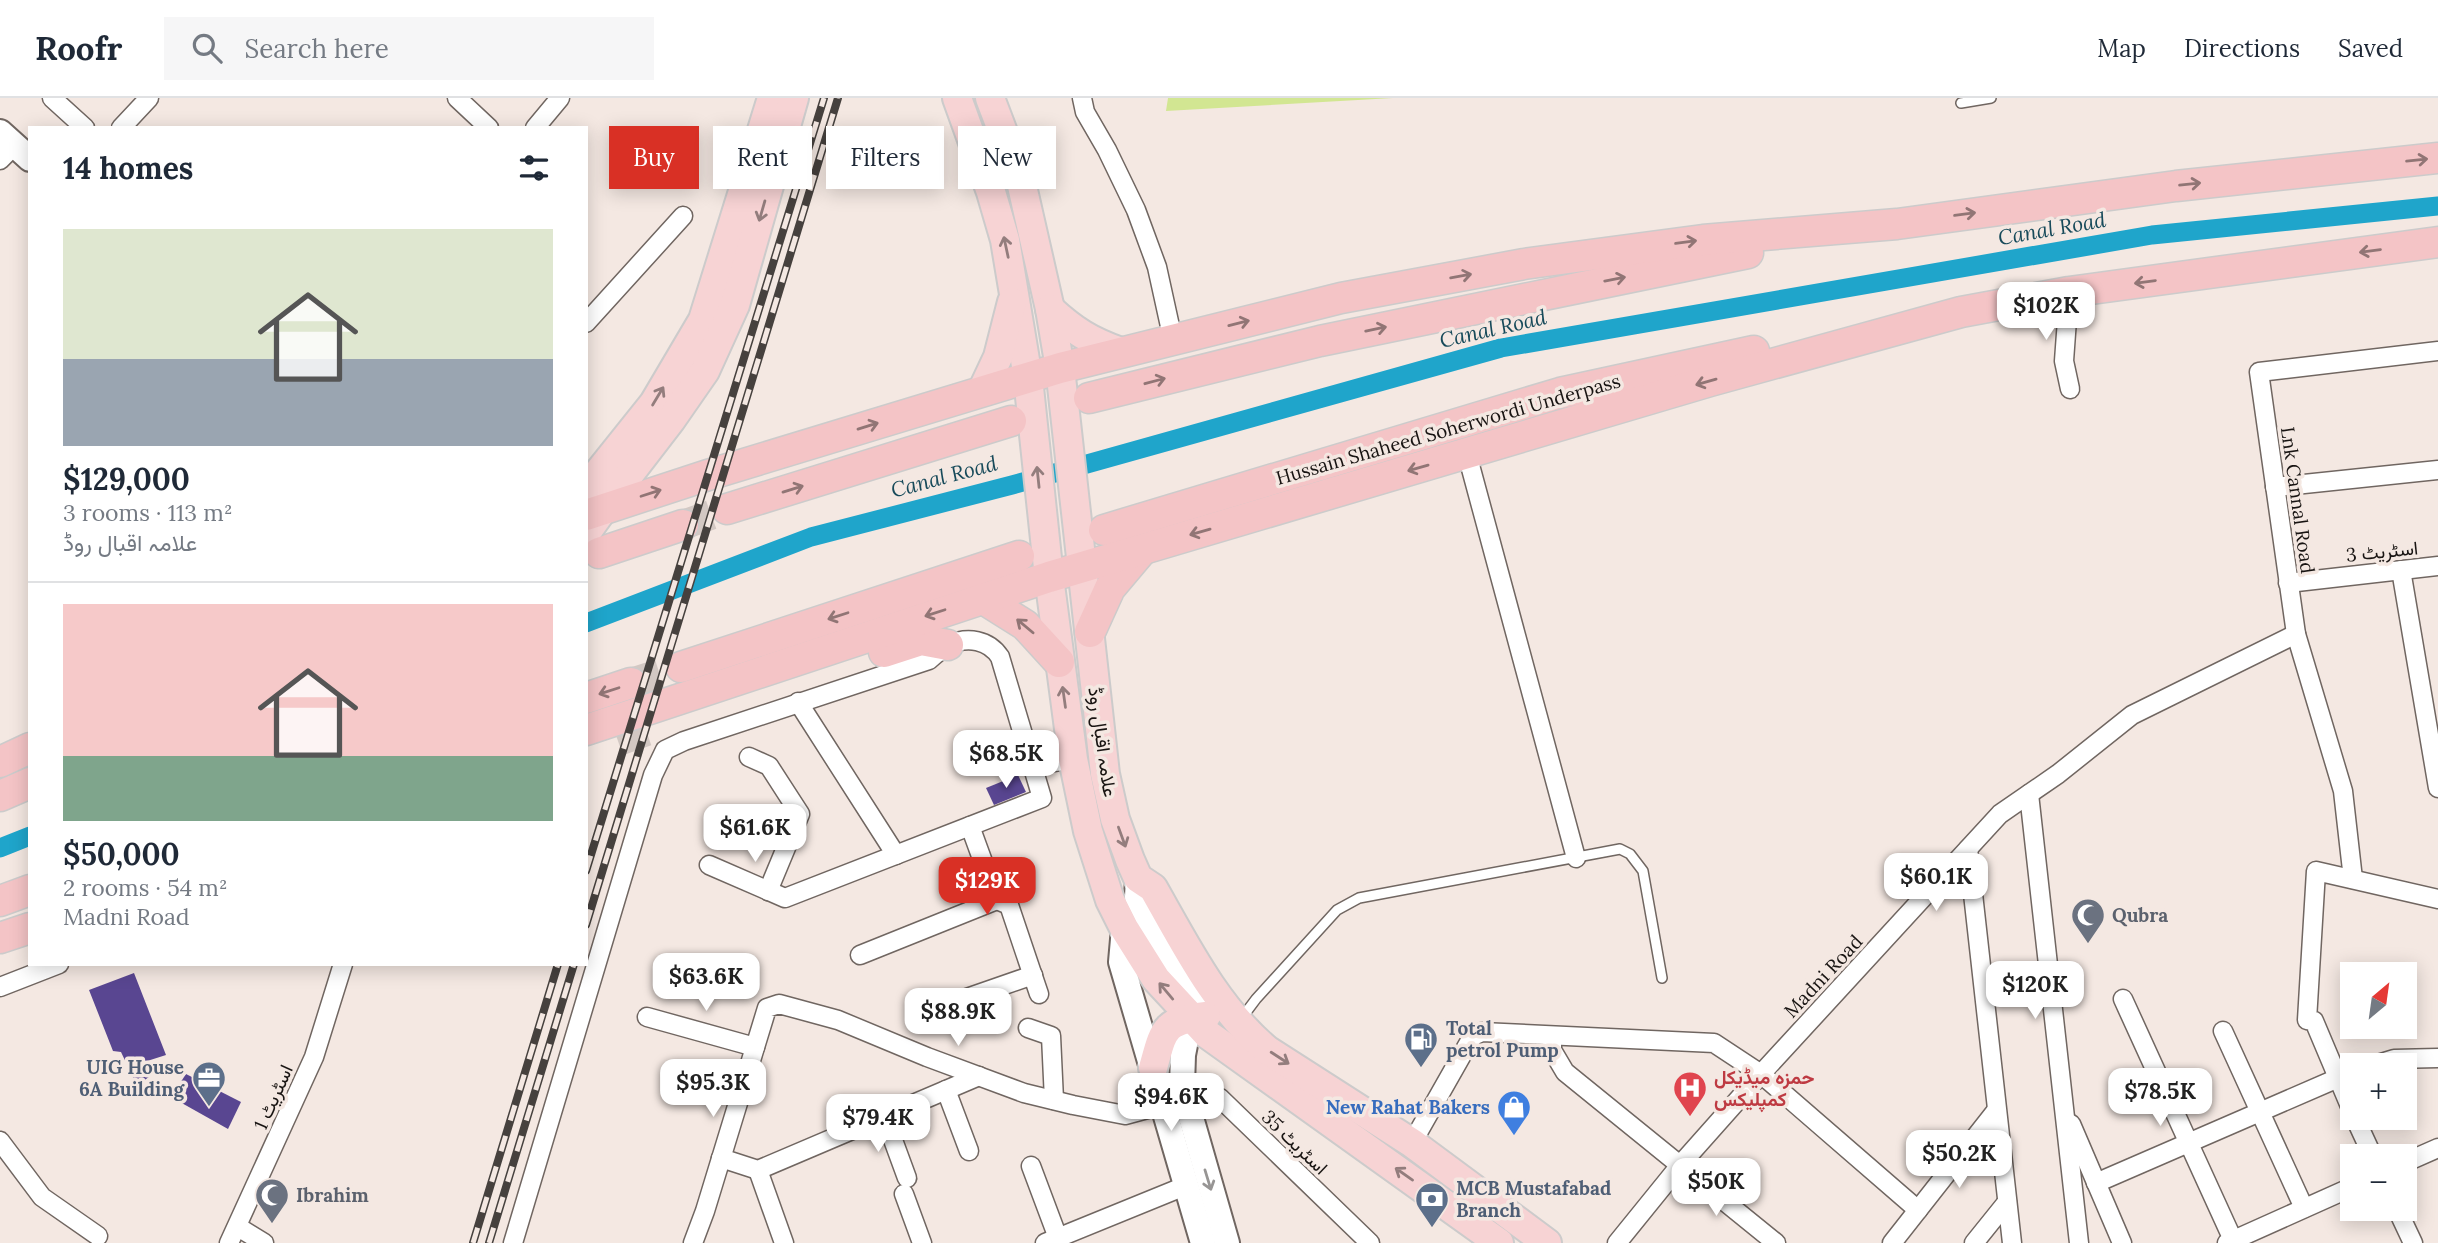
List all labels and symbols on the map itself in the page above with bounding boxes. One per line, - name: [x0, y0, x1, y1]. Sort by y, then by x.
- one-way arrow: [2405, 154, 2427, 167]
- one-way arrow: [2178, 177, 2201, 190]
- one-way arrow: [755, 200, 768, 222]
- water label: Canal Road: [1996, 206, 2108, 251]
- one-way arrow: [1953, 208, 1976, 221]
- one-way arrow: [1674, 235, 1697, 248]
- one-way arrow: [999, 237, 1012, 259]
- one-way arrow: [2360, 245, 2382, 258]
- one-way arrow: [1449, 269, 1472, 282]
- one-way arrow: [1603, 272, 1626, 286]
- one-way arrow: [2134, 276, 2157, 289]
- pin: $102K: [1997, 282, 2095, 342]
- water label: Canal Road: [1437, 303, 1549, 354]
- one-way arrow: [1227, 316, 1250, 329]
- one-way arrow: [1364, 321, 1387, 335]
- street label: Hussain Shaheed Soherwordi Underpass: [1273, 368, 1623, 490]
- one-way arrow: [1143, 374, 1166, 387]
- one-way arrow: [1696, 376, 1718, 389]
- one-way arrow: [652, 386, 666, 406]
- one-way arrow: [857, 419, 879, 432]
- street label: Lnk Cannal Road: [2276, 425, 2320, 575]
- water label: Canal Road: [888, 449, 1000, 504]
- one-way arrow: [1407, 463, 1429, 476]
- one-way arrow: [1031, 466, 1044, 488]
- one-way arrow: [781, 481, 803, 494]
- one-way arrow: [640, 486, 662, 499]
- one-way arrow: [1189, 527, 1211, 540]
- street label: اسٹریٹ 3: [2345, 535, 2419, 567]
- one-way arrow: [925, 608, 947, 621]
- one-way arrow: [827, 611, 849, 623]
- one-way arrow: [1016, 618, 1034, 633]
- street label: علامہ اقبال روڈ: [1083, 685, 1123, 799]
- one-way arrow: [598, 686, 620, 698]
- one-way arrow: [1058, 686, 1071, 709]
- pin: $68.5K: [949, 730, 1063, 790]
- pin: $61.6K: [698, 804, 812, 864]
- one-way arrow: [1117, 826, 1129, 848]
- pin: $60.1K: [1879, 854, 1993, 913]
- pin: $129K: [938, 858, 1036, 917]
- mosque icon: Qubra: [2069, 896, 2107, 945]
- place label: Qubra: [2112, 903, 2168, 927]
- street label: Madni Road: [1779, 930, 1867, 1022]
- pin: $63.6K: [649, 954, 763, 1013]
- pin: $120K: [1986, 962, 2084, 1021]
- north arrow: [2340, 962, 2417, 1040]
- one-way arrow: [1158, 982, 1174, 1000]
- pin: $88.9K: [901, 988, 1015, 1048]
- place label: Total petrol Pump: [1446, 1016, 1559, 1062]
- fuel station icon: Total petrol Pump: [1402, 1020, 1440, 1069]
- one-way arrow: [1270, 1051, 1289, 1065]
- place label: UIG House 6A Building: [79, 1055, 185, 1101]
- office icon: UIG House 6A Building: [190, 1059, 228, 1108]
- pin: $95.3K: [656, 1060, 770, 1119]
- street label: اسٹریٹ 1: [248, 1061, 298, 1133]
- place label: حمزہ میڈیکل کمپلیکس: [1714, 1065, 1814, 1113]
- pin: $78.5K: [2103, 1068, 2217, 1128]
- hospital icon: حمزہ میڈیکل کمپلیکس: [1671, 1069, 1709, 1118]
- pin: $94.6K: [1114, 1074, 1228, 1133]
- shop icon: New Rahat Bakers: [1495, 1088, 1533, 1137]
- pin: $79.4K: [821, 1094, 935, 1154]
- place label: New Rahat Bakers: [1326, 1095, 1490, 1119]
- street label: اسٹریٹ 35: [1257, 1105, 1333, 1179]
- pin: $50.2K: [1902, 1130, 2016, 1190]
- pin: $50K: [1675, 1158, 1757, 1218]
- one-way arrow: [1395, 1167, 1414, 1181]
- one-way arrow: [1202, 1169, 1215, 1191]
- mosque icon: Ibrahim: [253, 1176, 291, 1225]
- place label: MCB Mustafabad Branch: [1456, 1176, 1611, 1222]
- bank icon: MCB Mustafabad Branch: [1413, 1180, 1451, 1229]
- place label: Ibrahim: [296, 1183, 369, 1207]

